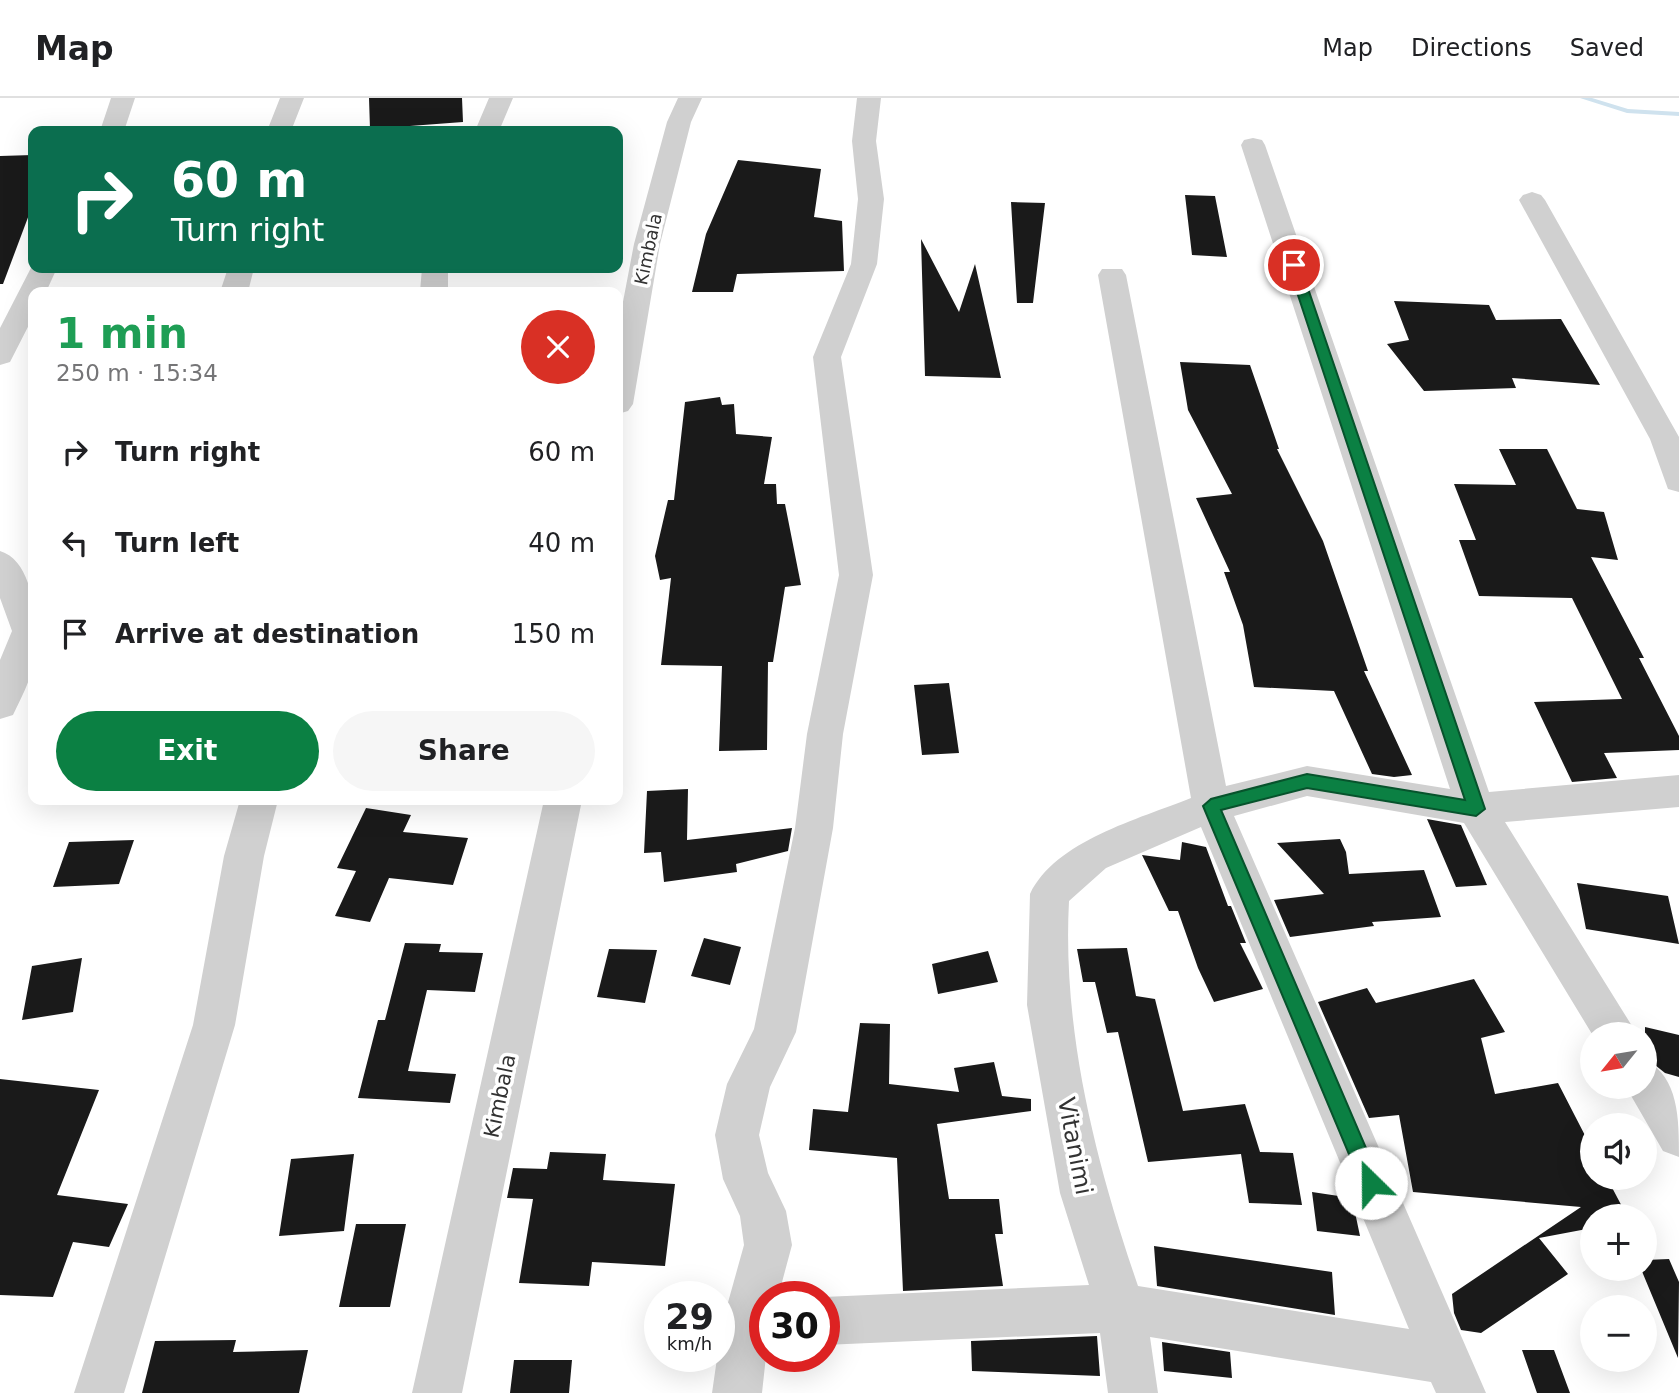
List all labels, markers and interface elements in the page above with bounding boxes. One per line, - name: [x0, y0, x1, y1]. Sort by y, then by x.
- text: Map: [35, 29, 114, 68]
- text: Map: [1322, 34, 1373, 62]
- text: Directions: [1411, 34, 1532, 62]
- text: Saved: [1570, 34, 1644, 62]
- text: 60 m: [171, 152, 307, 209]
- icon: right: [56, 154, 147, 245]
- text: Turn right: [171, 211, 324, 249]
- street label: Kimbala: [630, 211, 666, 287]
- pin: [1264, 235, 1324, 295]
- icon: arrive: [1275, 246, 1313, 284]
- text: 1 min: [56, 309, 188, 358]
- button: close: [521, 310, 595, 384]
- text: 250 m · 15:34: [56, 360, 218, 386]
- icon: right: [56, 433, 94, 471]
- text: Turn right: [115, 437, 260, 467]
- text: 60 m: [528, 437, 595, 467]
- icon: left: [56, 524, 94, 562]
- text: Turn left: [115, 528, 239, 558]
- text: 40 m: [528, 528, 595, 558]
- icon: arrive: [56, 615, 94, 653]
- text: Arrive at destination: [115, 619, 419, 649]
- text: 150 m: [512, 619, 595, 649]
- button: Exit: [56, 711, 319, 791]
- button: Share: [333, 711, 595, 791]
- north arrow: [1580, 1022, 1657, 1099]
- map controls: [1580, 1022, 1657, 1372]
- street label: Kimbala: [479, 1052, 521, 1140]
- street label: Vitanimi: [1052, 1095, 1098, 1197]
- button: sound: [1580, 1113, 1657, 1190]
- position arrow: [1334, 1146, 1408, 1220]
- button: +: [1580, 1204, 1657, 1281]
- speed limit sign: 30: [749, 1281, 840, 1372]
- button: −: [1580, 1295, 1657, 1372]
- text: 29: [665, 1297, 714, 1337]
- text: km/h: [667, 1333, 712, 1354]

